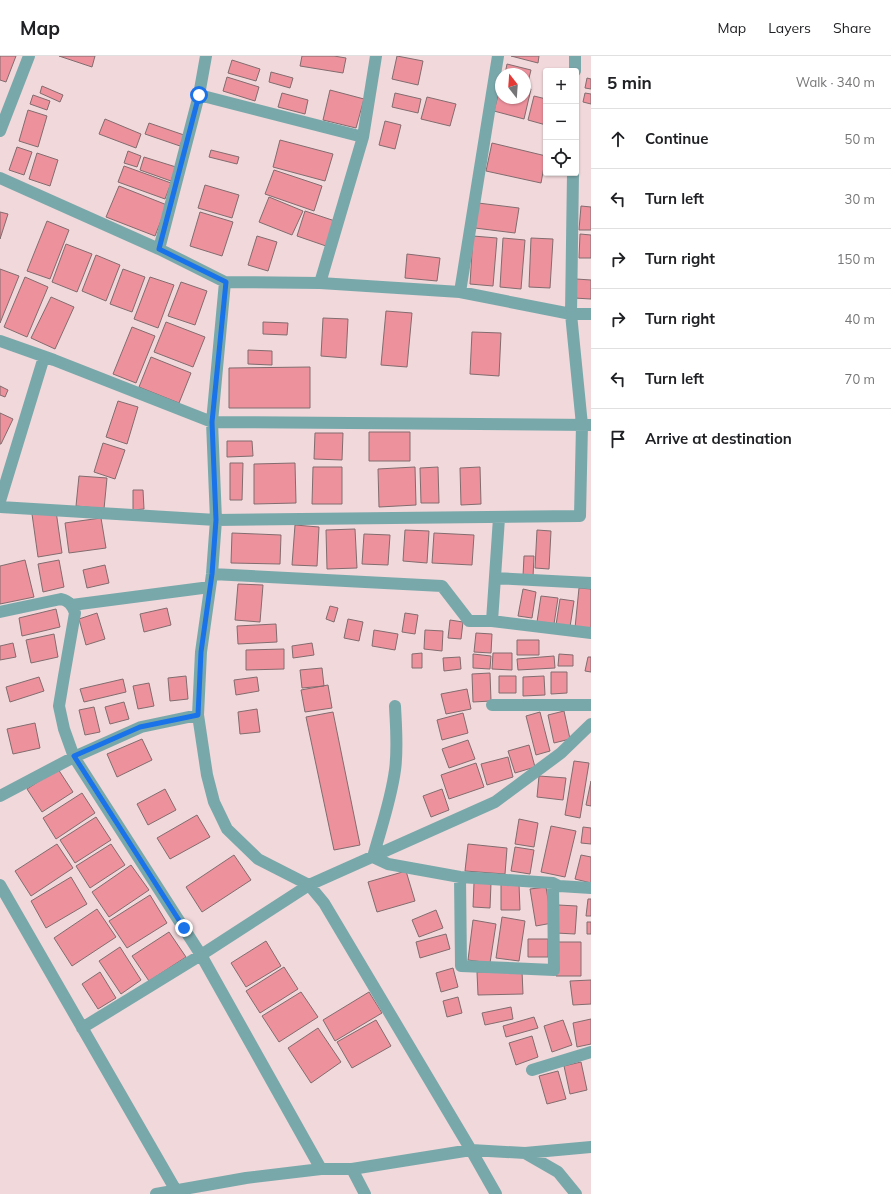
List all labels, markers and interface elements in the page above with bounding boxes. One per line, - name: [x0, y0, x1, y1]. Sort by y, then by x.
- text: Map: [20, 16, 60, 40]
- text: Map: [717, 19, 746, 37]
- text: Layers: [768, 19, 811, 37]
- text: Share: [833, 19, 871, 37]
- north arrow: [495, 68, 531, 104]
- map controls: [543, 68, 579, 176]
- button: +: [543, 68, 579, 104]
- text: 5 min: [607, 72, 652, 93]
- text: Walk · 340 m: [796, 74, 875, 90]
- route start: [190, 86, 208, 104]
- button: −: [543, 104, 579, 140]
- icon: ahead: [607, 128, 629, 150]
- text: Continue: [645, 129, 708, 148]
- text: 50 m: [845, 131, 875, 147]
- button: locate: [543, 140, 579, 176]
- icon: left: [607, 188, 629, 210]
- text: Turn left: [645, 189, 704, 208]
- text: 30 m: [845, 191, 875, 207]
- icon: right: [607, 248, 629, 270]
- text: Turn right: [645, 249, 715, 268]
- text: 150 m: [837, 251, 875, 267]
- icon: right: [607, 308, 629, 330]
- text: Turn right: [645, 309, 715, 328]
- text: 40 m: [845, 311, 875, 327]
- icon: left: [607, 368, 629, 390]
- text: Turn left: [645, 369, 704, 388]
- text: 70 m: [845, 371, 875, 387]
- icon: arrive: [607, 428, 629, 450]
- text: Arrive at destination: [645, 429, 792, 448]
- route end: [175, 919, 193, 937]

